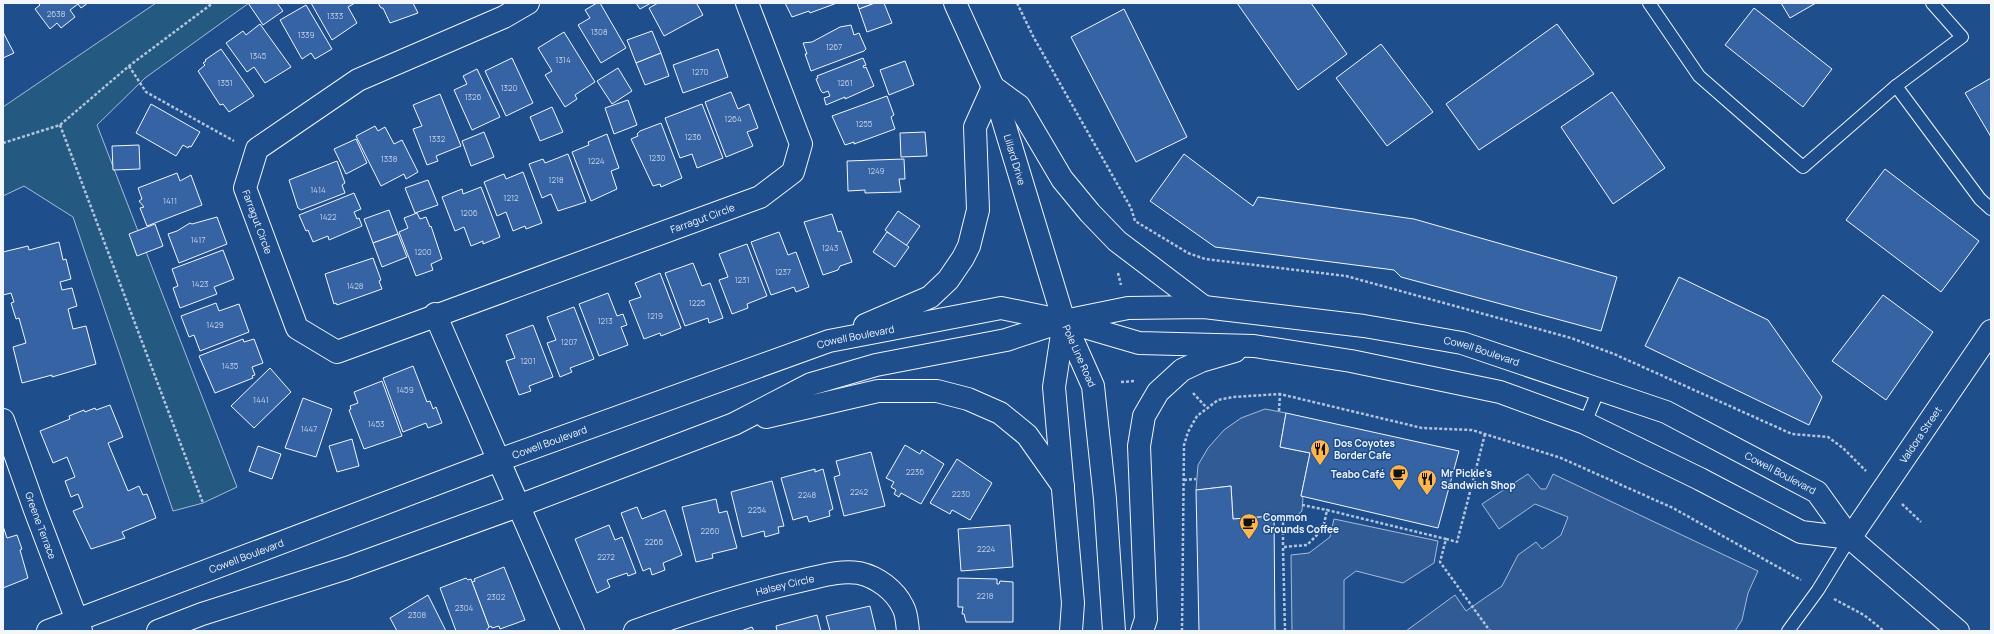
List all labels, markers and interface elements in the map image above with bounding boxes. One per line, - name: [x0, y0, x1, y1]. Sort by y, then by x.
- house number: 2638: [47, 8, 66, 19]
- house number: 1333: [327, 10, 343, 21]
- house number: 1308: [590, 26, 608, 37]
- house number: 1339: [298, 29, 314, 40]
- house number: 1267: [826, 41, 842, 52]
- house number: 1345: [250, 50, 267, 61]
- house number: 1314: [555, 54, 571, 65]
- house number: 1270: [692, 66, 708, 77]
- house number: 1351: [217, 77, 233, 88]
- house number: 1261: [837, 77, 853, 88]
- house number: 1320: [501, 82, 518, 93]
- house number: 1326: [464, 91, 482, 102]
- house number: 1264: [724, 113, 742, 124]
- house number: 1255: [856, 118, 873, 129]
- house number: 1236: [684, 131, 702, 142]
- street label: Lillard Drive: [1001, 132, 1029, 187]
- house number: 1332: [429, 133, 446, 144]
- house number: 1230: [649, 152, 666, 163]
- house number: 1338: [381, 153, 398, 164]
- house number: 1224: [588, 155, 605, 166]
- house number: 1249: [867, 165, 885, 176]
- house number: 1218: [548, 174, 564, 185]
- house number: 1414: [310, 184, 326, 195]
- street label: Farragut Circle: [239, 188, 276, 256]
- house number: 1212: [503, 192, 519, 203]
- house number: 1411: [163, 195, 177, 206]
- street label: Farragut Circle: [668, 200, 737, 236]
- house number: 1206: [460, 207, 478, 218]
- house number: 1422: [320, 211, 337, 222]
- house number: 1417: [191, 234, 205, 245]
- house number: 1243: [822, 242, 838, 253]
- house number: 1200: [414, 246, 432, 257]
- house number: 1237: [775, 266, 791, 277]
- house number: 1231: [734, 274, 750, 285]
- house number: 1423: [192, 278, 208, 289]
- house number: 1428: [346, 280, 364, 291]
- house number: 1225: [689, 297, 706, 308]
- house number: 1219: [647, 310, 663, 321]
- house number: 1213: [597, 315, 613, 326]
- house number: 1429: [206, 319, 224, 330]
- street label: Cowell Boulevard: [815, 322, 895, 352]
- street label: Pole Line Road: [1059, 322, 1100, 389]
- street label: Cowell Boulevard: [1443, 333, 1521, 369]
- house number: 1207: [561, 336, 577, 347]
- house number: 1201: [520, 355, 536, 366]
- house number: 1435: [222, 360, 239, 371]
- house number: 1459: [396, 384, 414, 395]
- house number: 1441: [253, 394, 269, 405]
- street label: Valdora Street: [1896, 404, 1945, 466]
- house number: 1453: [368, 418, 384, 429]
- street label: Cowell Boulevard: [510, 422, 589, 462]
- house number: 1447: [301, 423, 317, 434]
- place label: Dos Coyotes Border Cafe: [1334, 436, 1395, 462]
- restaurant icon: Dos Coyotes Border Cafe: [1309, 438, 1331, 466]
- street label: Cowell Boulevard: [1742, 448, 1819, 497]
- cafe icon: Teabo Café: [1388, 463, 1410, 491]
- house number: 2236: [906, 466, 924, 477]
- place label: Mr Pickle's Sandwich Shop: [1441, 466, 1516, 492]
- place label: Teabo Café: [1331, 467, 1385, 481]
- restaurant icon: Mr Pickle's Sandwich Shop: [1416, 468, 1438, 496]
- house number: 2242: [850, 486, 869, 497]
- house number: 2230: [952, 488, 970, 499]
- house number: 2248: [798, 489, 817, 500]
- street label: Greene Terrace: [22, 490, 60, 561]
- house number: 2254: [748, 504, 767, 515]
- place label: Common Grounds Coffee: [1263, 510, 1339, 536]
- cafe icon: Common Grounds Coffee: [1238, 512, 1260, 540]
- house number: 2260: [701, 525, 720, 536]
- street label: Cowell Boulevard: [207, 535, 286, 576]
- house number: 2266: [644, 536, 664, 547]
- house number: 2224: [977, 543, 995, 554]
- house number: 2272: [597, 551, 615, 562]
- street label: Halsey Circle: [754, 571, 816, 599]
- house number: 2218: [977, 590, 994, 601]
- house number: 2302: [487, 591, 506, 602]
- house number: 2304: [455, 602, 474, 613]
- house number: 2308: [408, 609, 427, 620]

